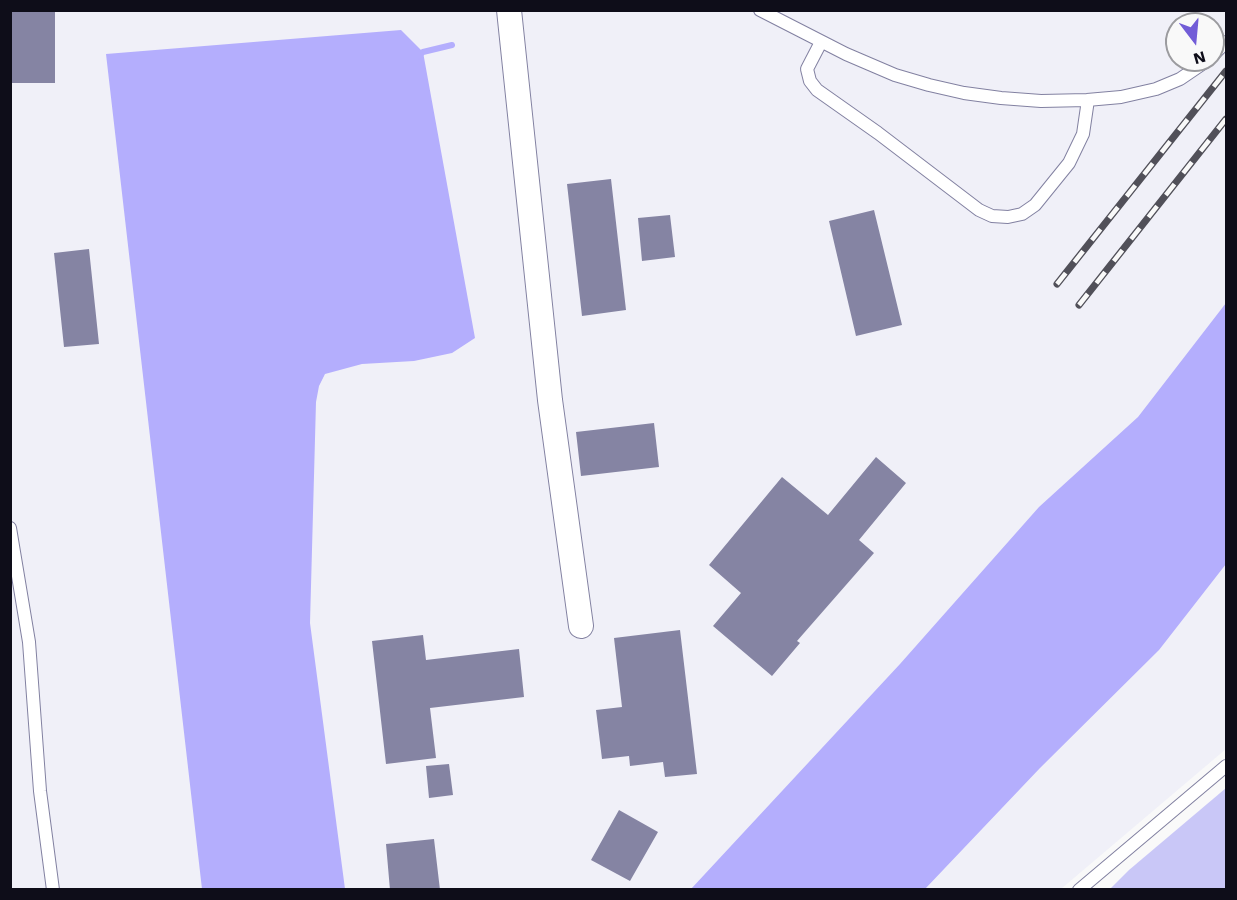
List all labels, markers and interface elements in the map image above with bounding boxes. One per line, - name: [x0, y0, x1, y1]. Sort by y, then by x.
- north arrow: [1165, 12, 1225, 72]
- text: N: [1191, 47, 1208, 69]

